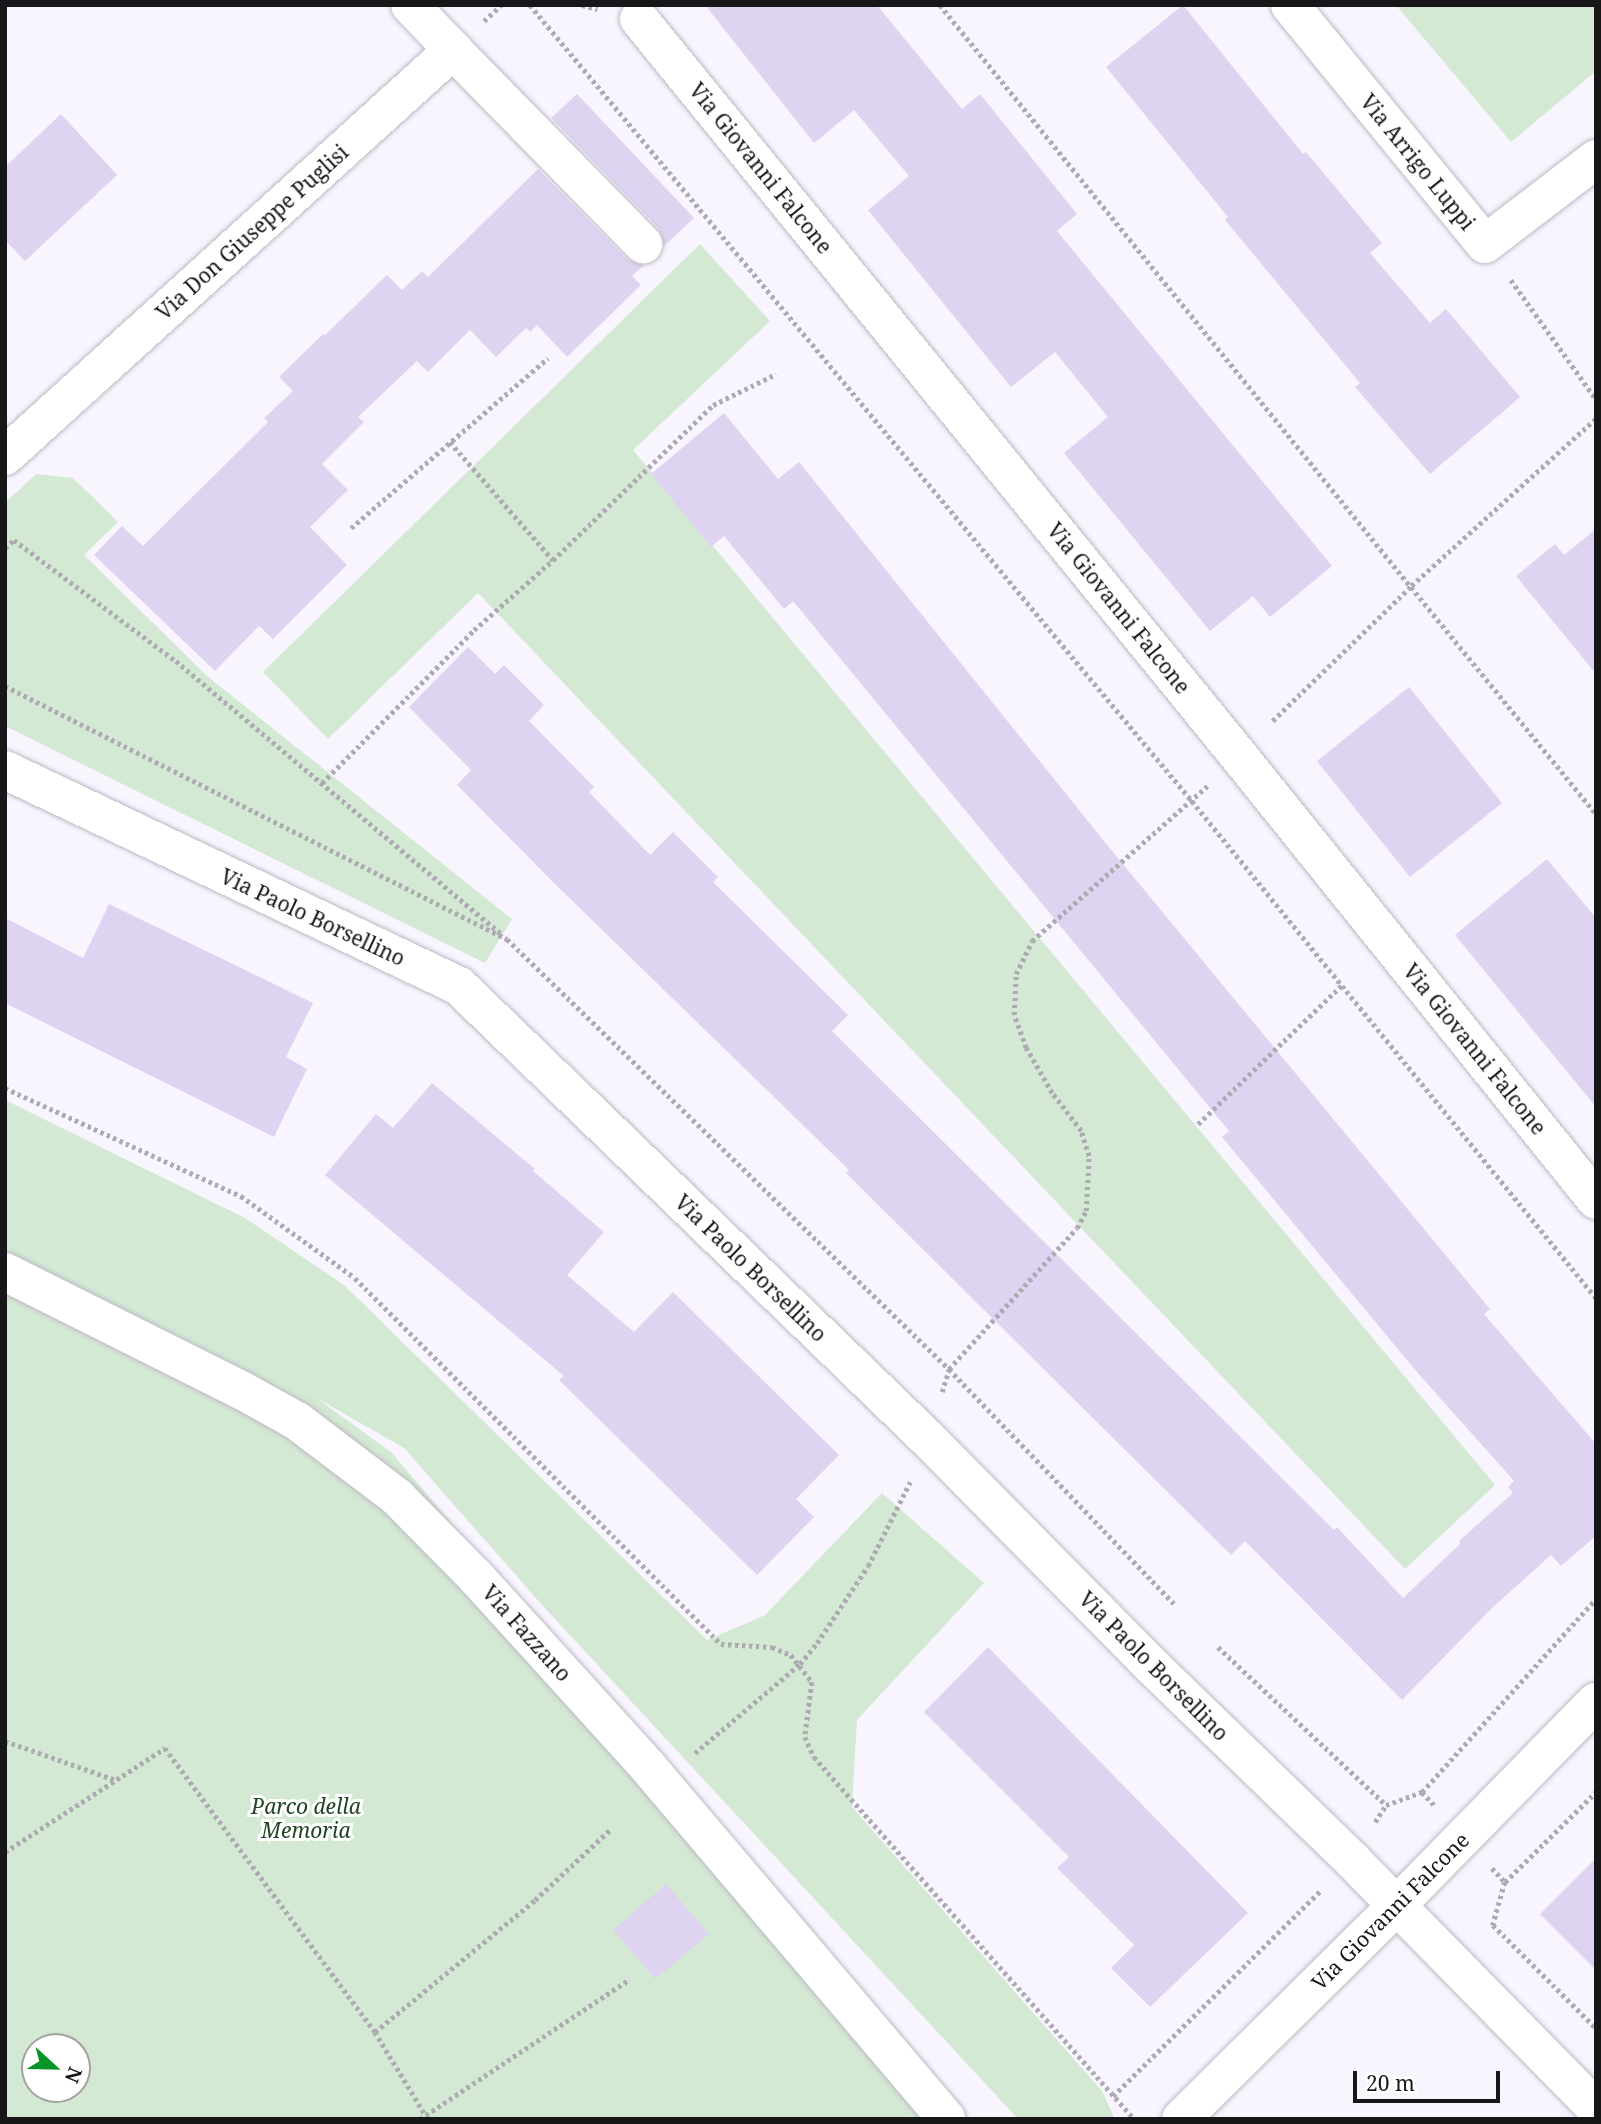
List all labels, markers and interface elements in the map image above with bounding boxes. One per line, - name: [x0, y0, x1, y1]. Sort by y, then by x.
- street label: Via Giovanni Falcone: [684, 78, 838, 258]
- street label: Via Arrigo Luppi: [1356, 89, 1480, 235]
- street label: Via Don Giuseppe Puglisi: [151, 139, 353, 325]
- street label: Via Giovanni Falcone: [1042, 518, 1196, 698]
- street label: Via Paolo Borsellino: [217, 863, 409, 971]
- street label: Via Giovanni Falcone: [1398, 959, 1552, 1139]
- street label: Via Paolo Borsellino: [670, 1189, 832, 1347]
- street label: Via Fazzano: [477, 1580, 577, 1686]
- street label: Via Paolo Borsellino: [1074, 1586, 1234, 1746]
- park label: Parco della Memoria: [251, 1793, 361, 1843]
- street label: Via Giovanni Falcone: [1306, 1827, 1474, 1995]
- north arrow: [21, 2033, 91, 2103]
- scale bar: [1356, 2058, 1503, 2102]
- text: N: [59, 2063, 88, 2087]
- text: 20 m: [1366, 2069, 1415, 2097]

